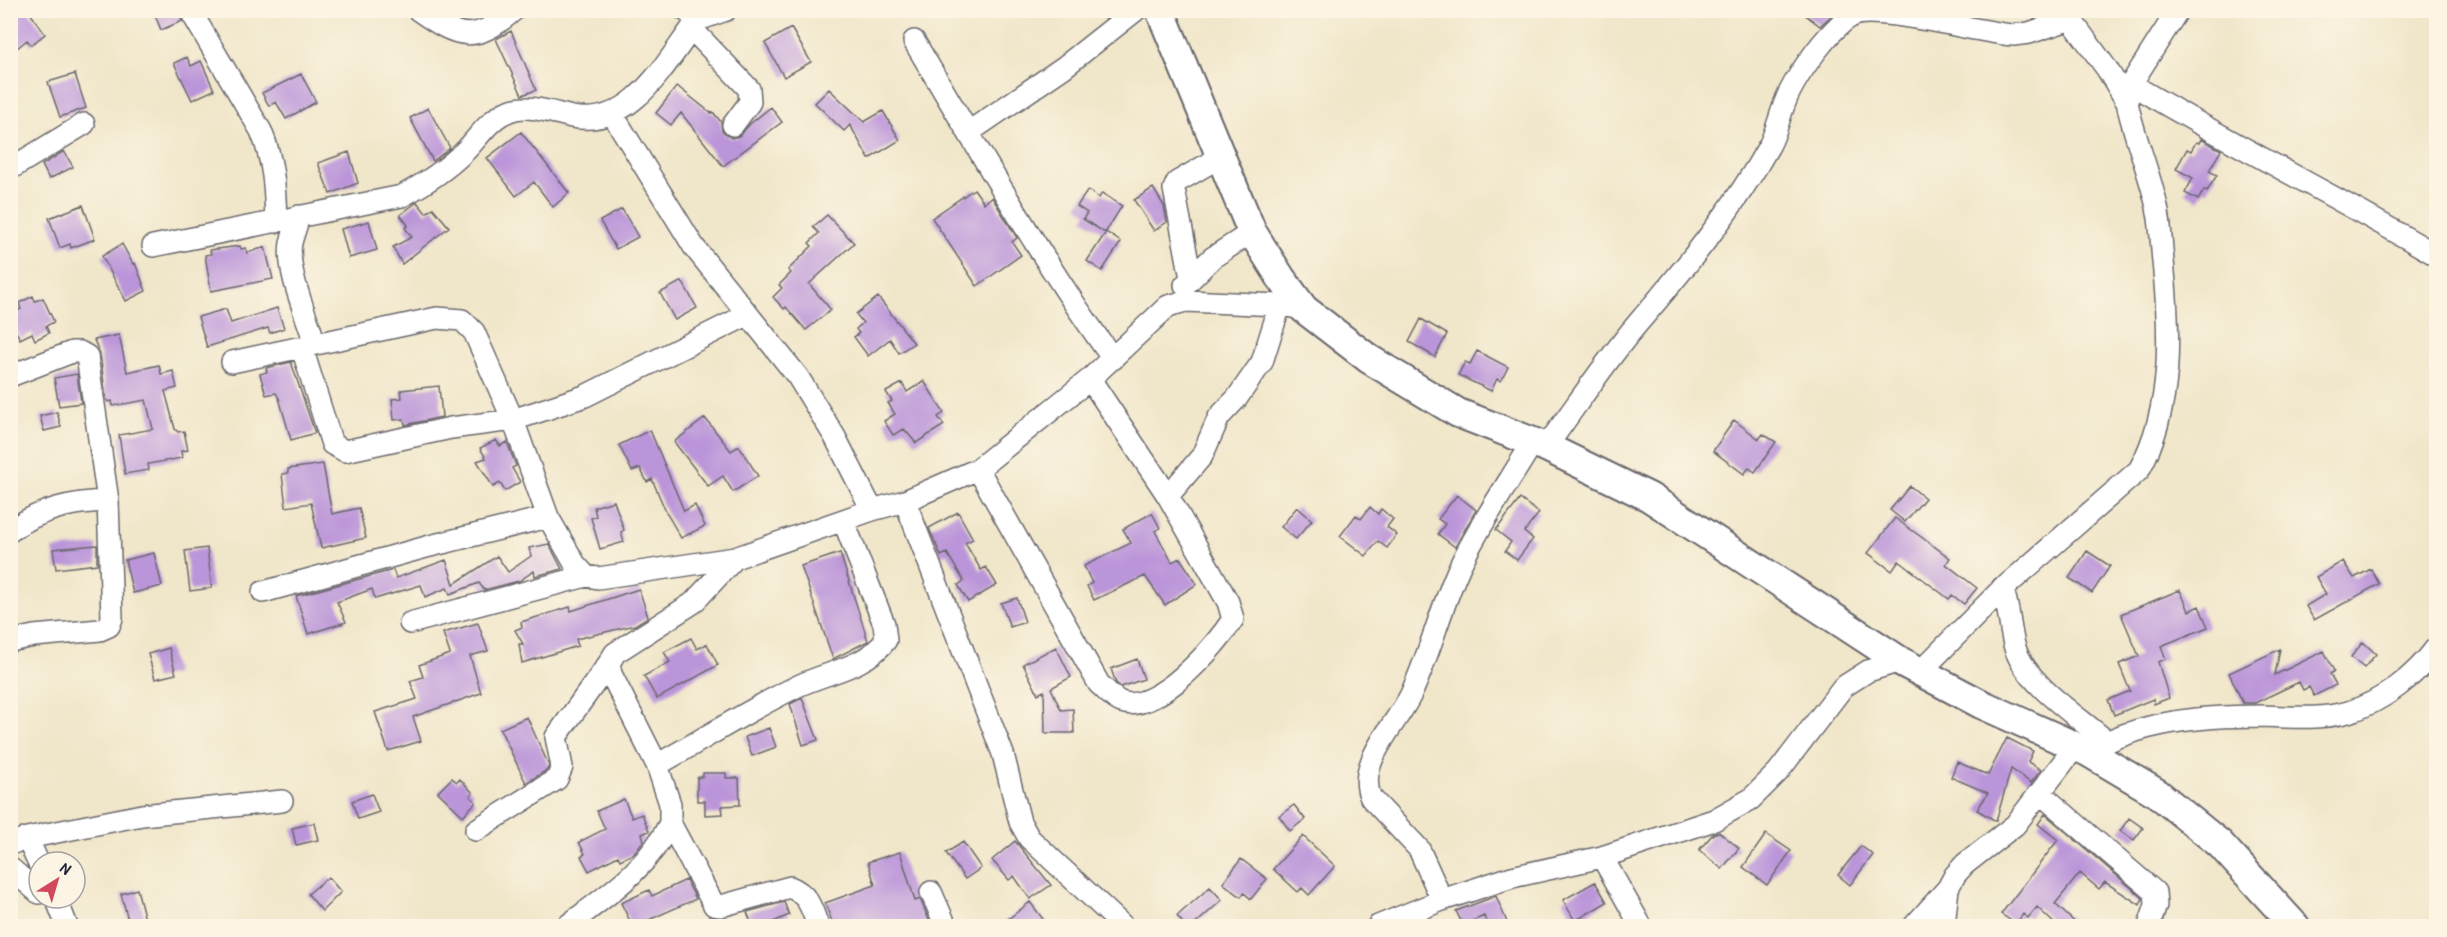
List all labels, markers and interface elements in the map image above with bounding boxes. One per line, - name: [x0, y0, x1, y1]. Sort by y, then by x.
- north arrow: [27, 850, 87, 910]
- text: N: [56, 857, 76, 880]

